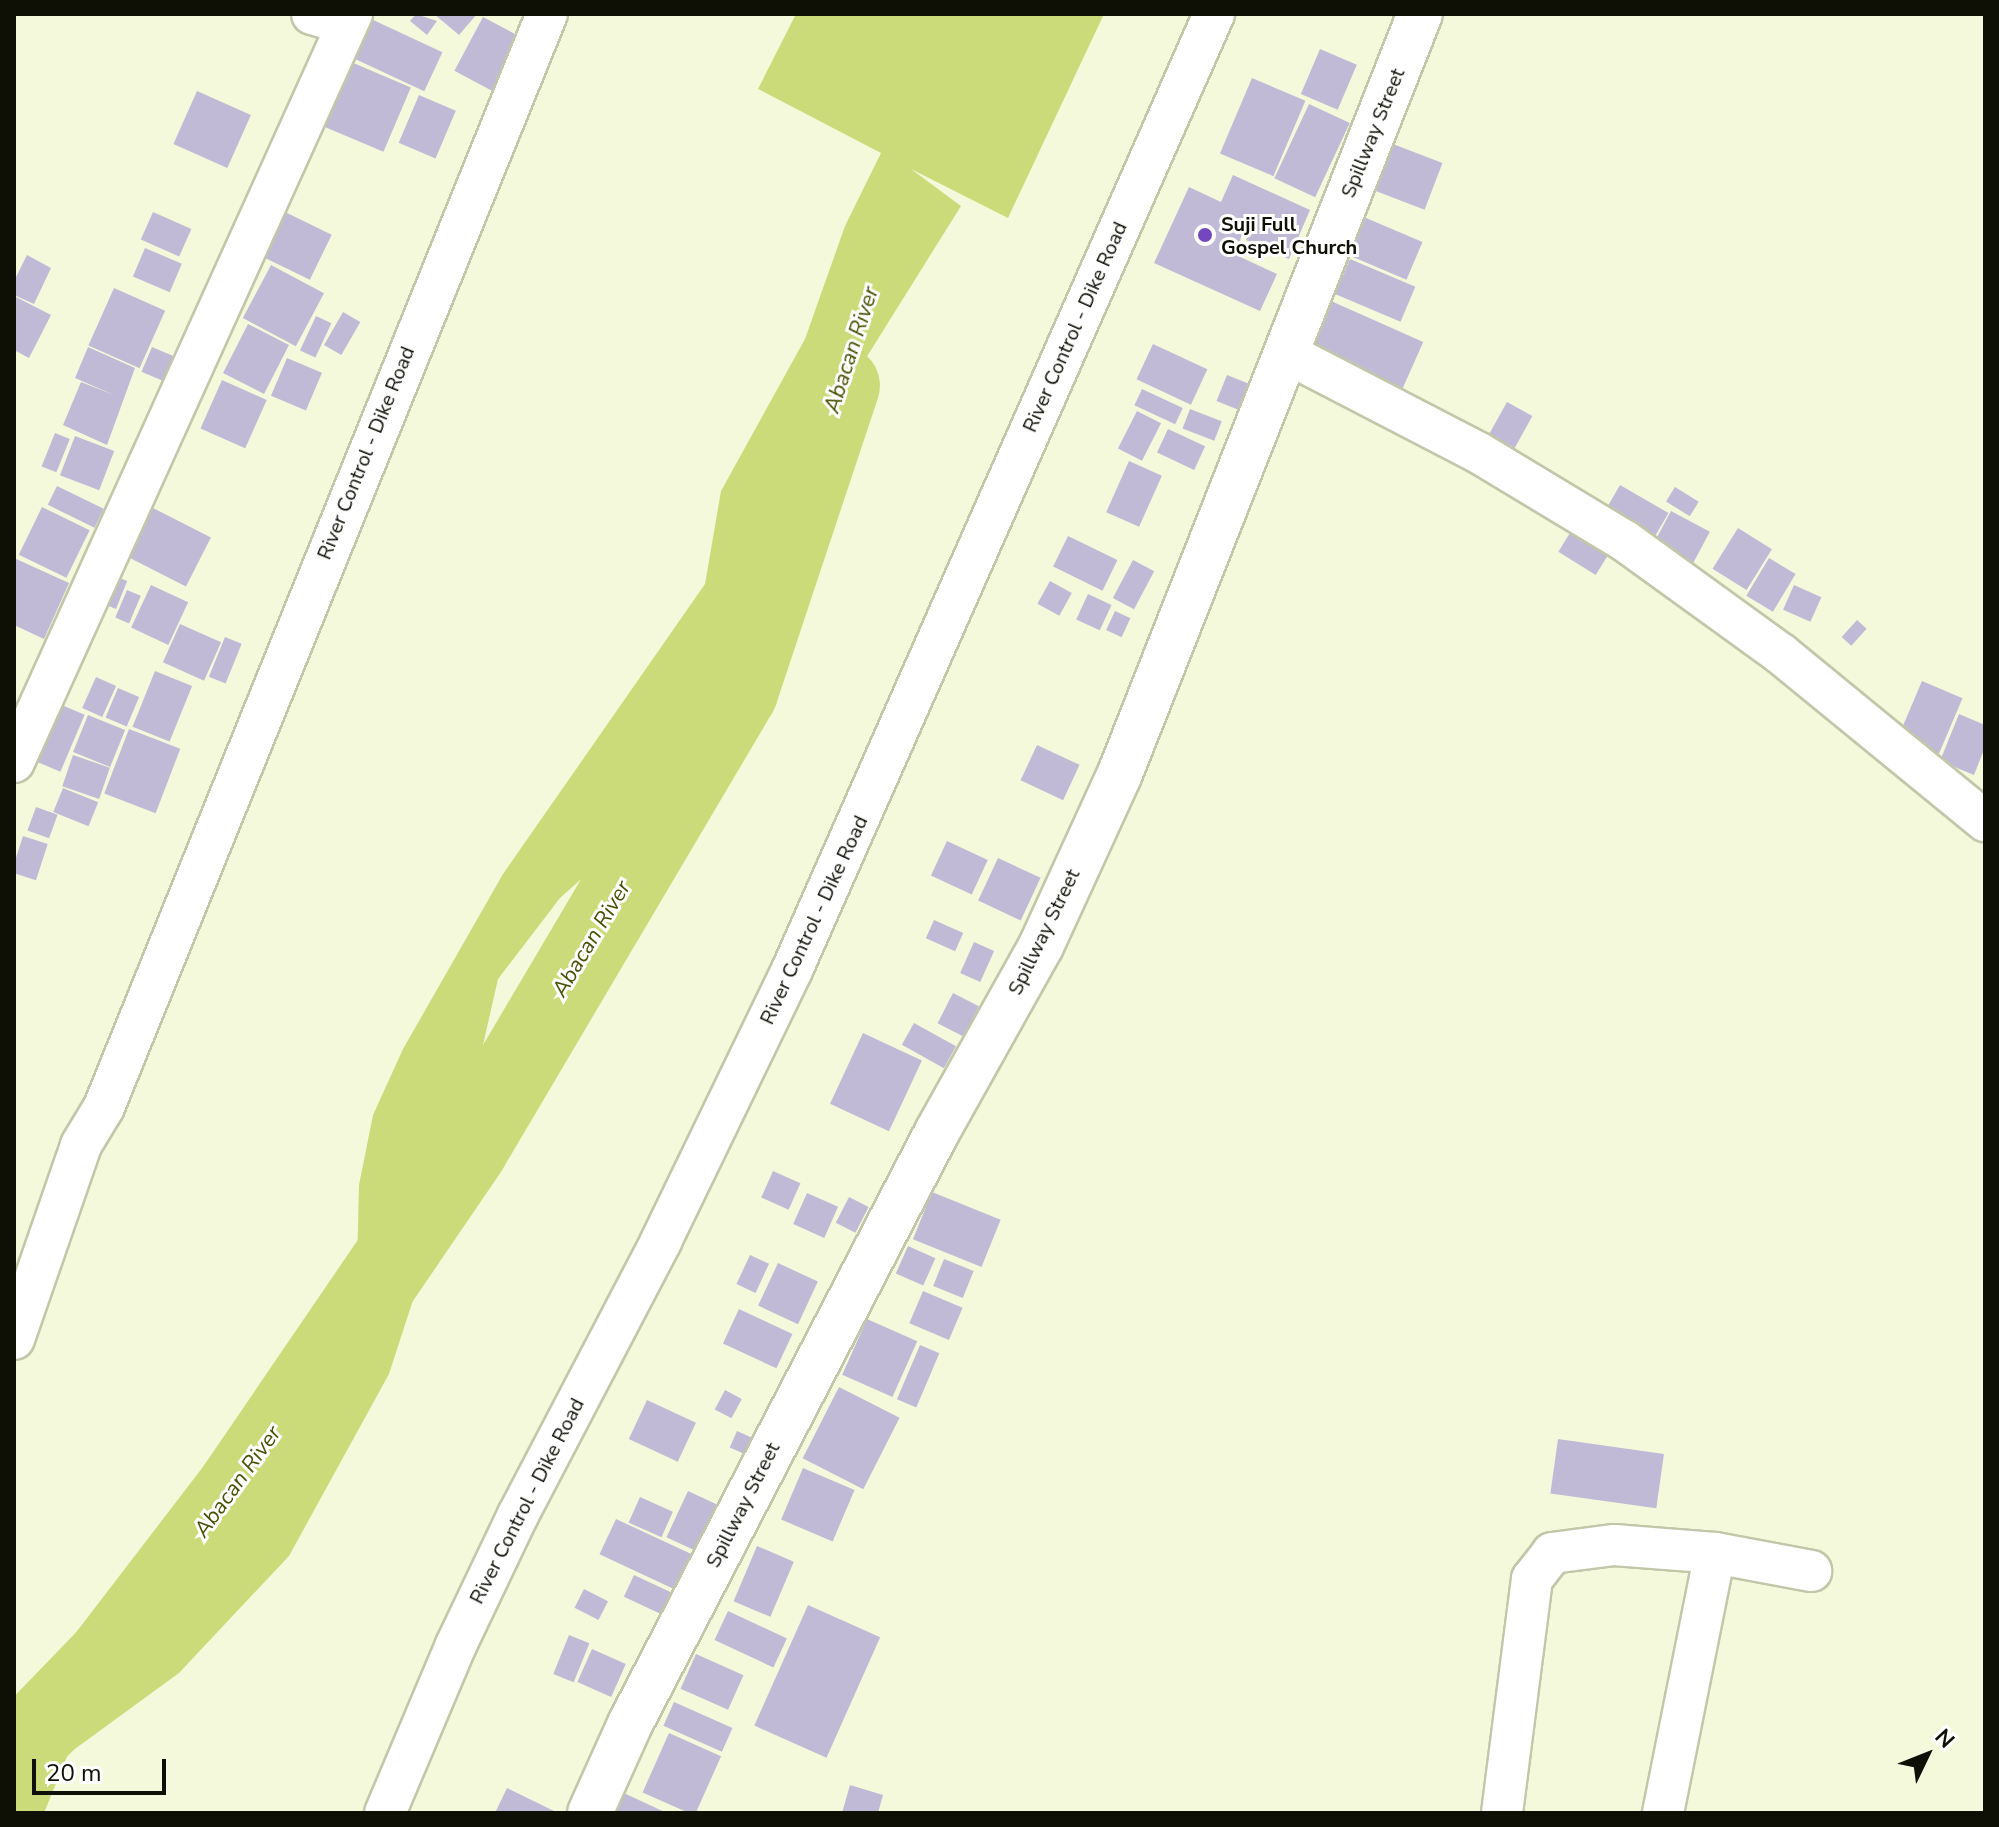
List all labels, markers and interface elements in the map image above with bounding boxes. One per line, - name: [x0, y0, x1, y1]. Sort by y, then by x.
- street label: Spillway Street: [1336, 65, 1410, 201]
- place label: Suji Full Gospel Church: [1221, 212, 1357, 259]
- street label: River Control - Dike Road: [1018, 218, 1132, 436]
- marker: Suji Full Gospel Church: [1196, 226, 1214, 244]
- water label: Abacan River: [819, 284, 885, 416]
- street label: River Control - Dike Road: [312, 343, 420, 563]
- street label: River Control - Dike Road: [755, 812, 873, 1028]
- street label: Spillway Street: [1003, 865, 1085, 999]
- water label: Abacan River: [547, 876, 637, 1002]
- street label: River Control - Dike Road: [465, 1394, 589, 1608]
- water label: Abacan River: [189, 1421, 287, 1543]
- street label: Spillway Street: [701, 1438, 785, 1572]
- north arrow: [1887, 1715, 1967, 1795]
- text: N: [1928, 1722, 1961, 1755]
- scale bar: [36, 1743, 170, 1793]
- text: 20 m: [46, 1757, 102, 1789]

